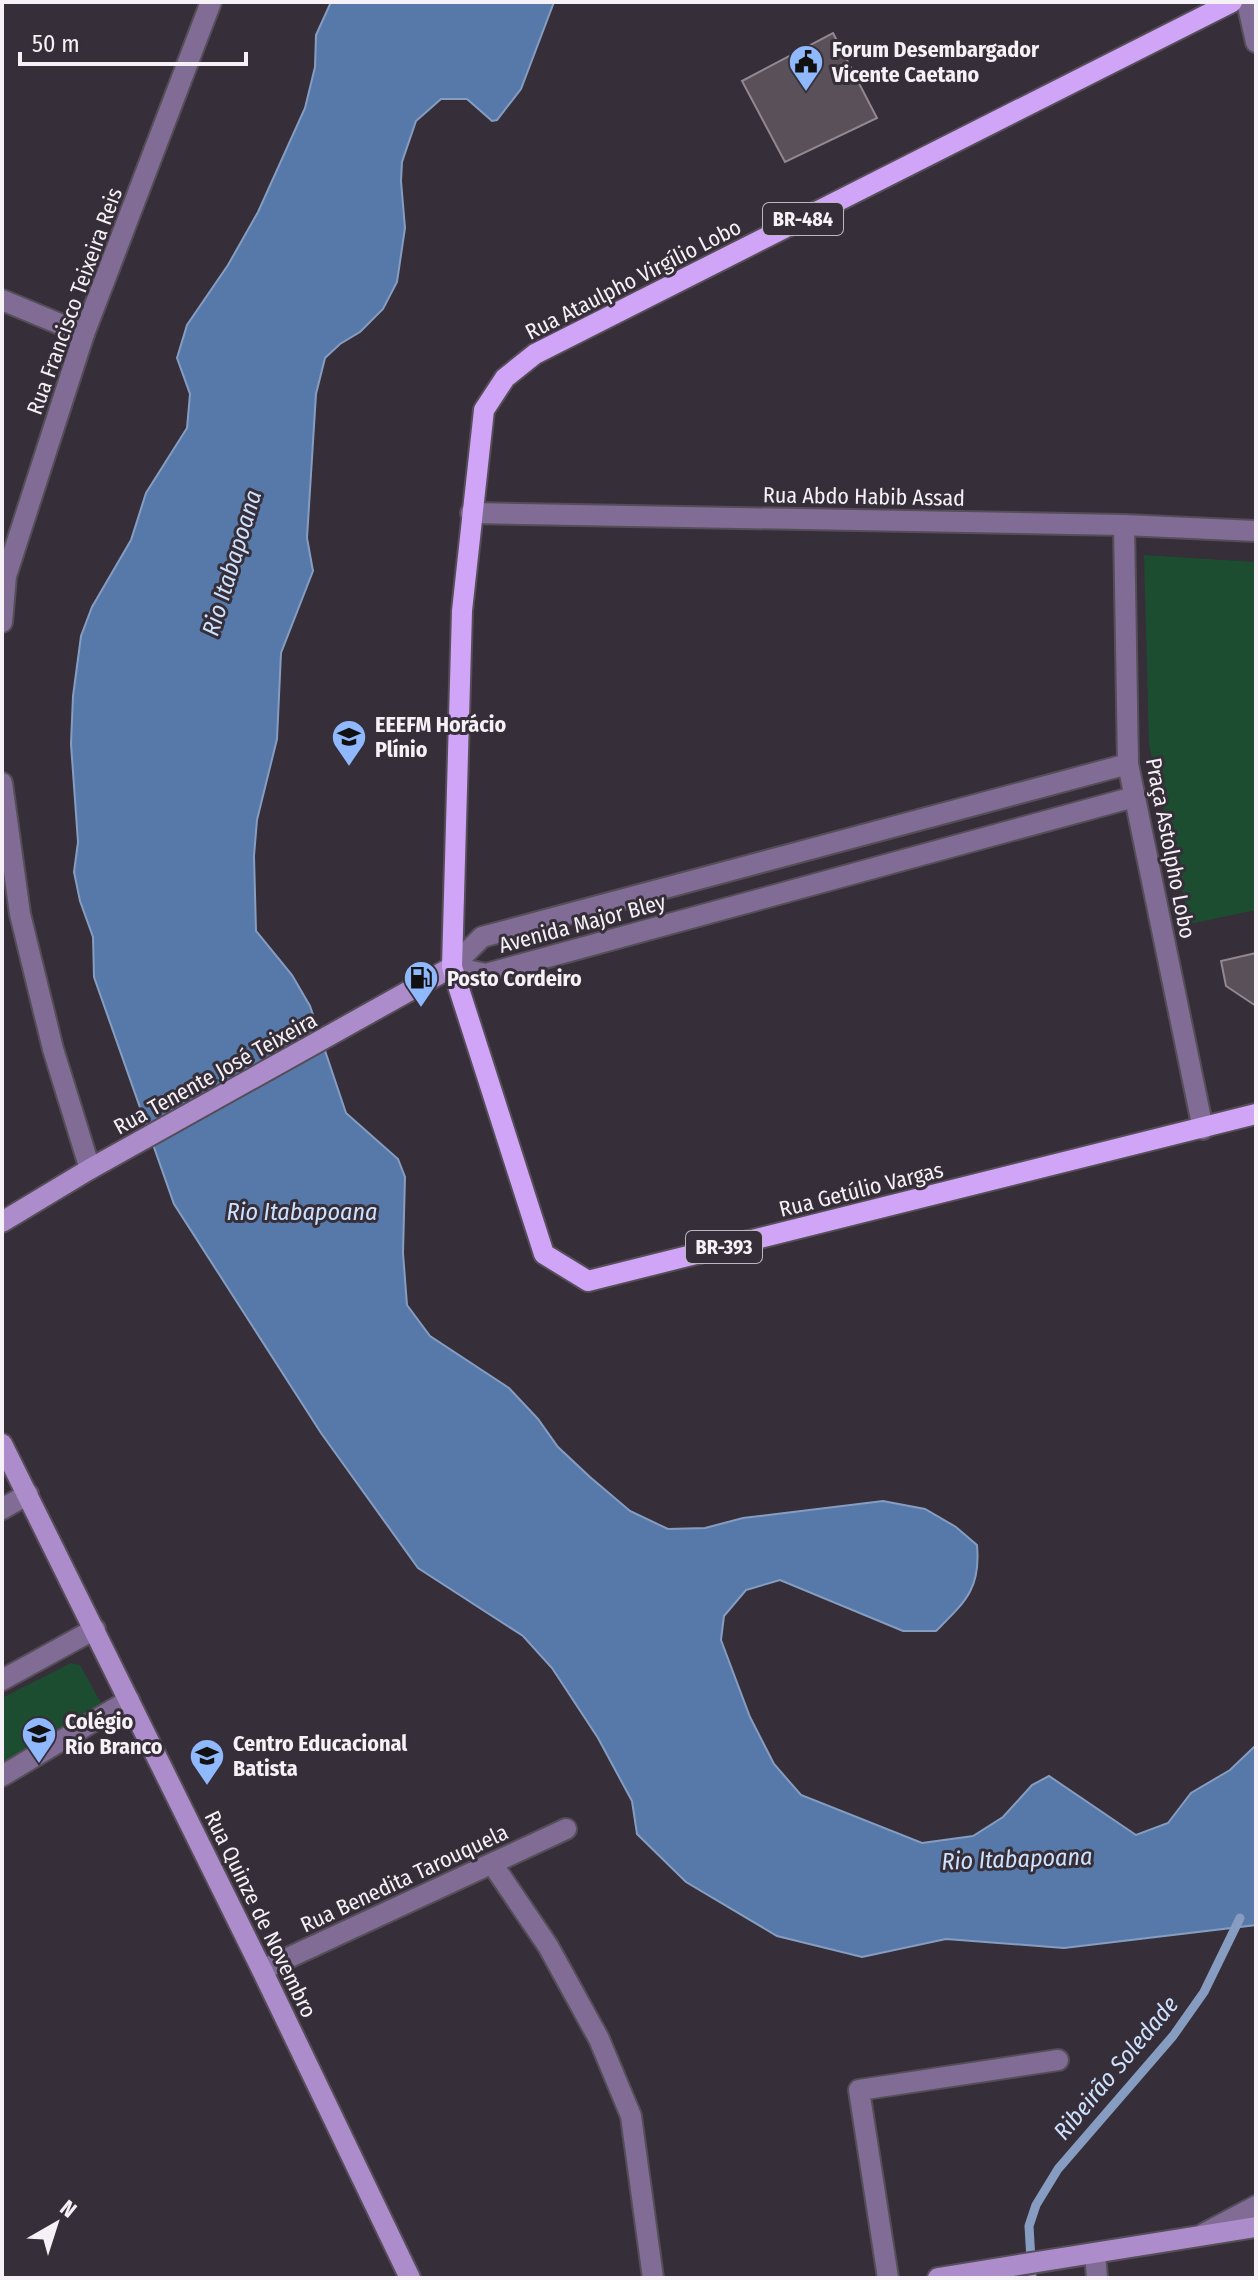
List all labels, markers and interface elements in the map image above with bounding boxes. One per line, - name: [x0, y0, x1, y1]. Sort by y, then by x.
- scale bar: [20, 16, 246, 66]
- text: 50 m: [32, 30, 80, 58]
- place label: Forum Desembargador Vicente Caetano: [831, 36, 1040, 88]
- public building icon: Forum Desembargador Vicente Caetano: [787, 43, 825, 93]
- street label: Rua Francisco Teixeira Reis: [21, 184, 128, 418]
- road number: BR-484: [763, 203, 843, 235]
- street label: Rua Ataulpho Virgílio Lobo: [521, 213, 746, 346]
- street label: Rua Abdo Habib Assad: [763, 481, 965, 512]
- water label: Rio Itabapoana: [197, 487, 267, 639]
- place label: EEEFM Horácio Plínio: [375, 711, 506, 763]
- school or university icon: EEEFM Horácio Plínio: [330, 718, 368, 768]
- street label: Praça Astolpho Lobo: [1140, 756, 1201, 941]
- street label: Avenida Major Bley: [496, 888, 669, 959]
- fuel station icon: Posto Cordeiro: [402, 959, 440, 1009]
- place label: Posto Cordeiro: [447, 965, 582, 992]
- street label: Rua Tenente José Teixeira: [109, 1006, 322, 1141]
- street label: Rua Getúlio Vargas: [776, 1156, 946, 1223]
- water label: Rio Itabapoana: [226, 1198, 378, 1226]
- road number: BR-393: [686, 1231, 762, 1263]
- place label: Colégio Rio Branco: [65, 1708, 163, 1760]
- school or university icon: Colégio Rio Branco: [20, 1715, 58, 1765]
- place label: Centro Educacional Batista: [233, 1730, 408, 1782]
- school or university icon: Centro Educacional Batista: [188, 1737, 226, 1787]
- street label: Rua Quinze de Novembro: [199, 1806, 322, 2022]
- street label: Rua Benedita Tarouquela: [296, 1819, 512, 1938]
- water label: Rio Itabapoana: [941, 1842, 1093, 1876]
- water label: Ribeirão Soledade: [1048, 1991, 1184, 2145]
- north arrow: [16, 2184, 96, 2264]
- text: N: [55, 2194, 82, 2223]

